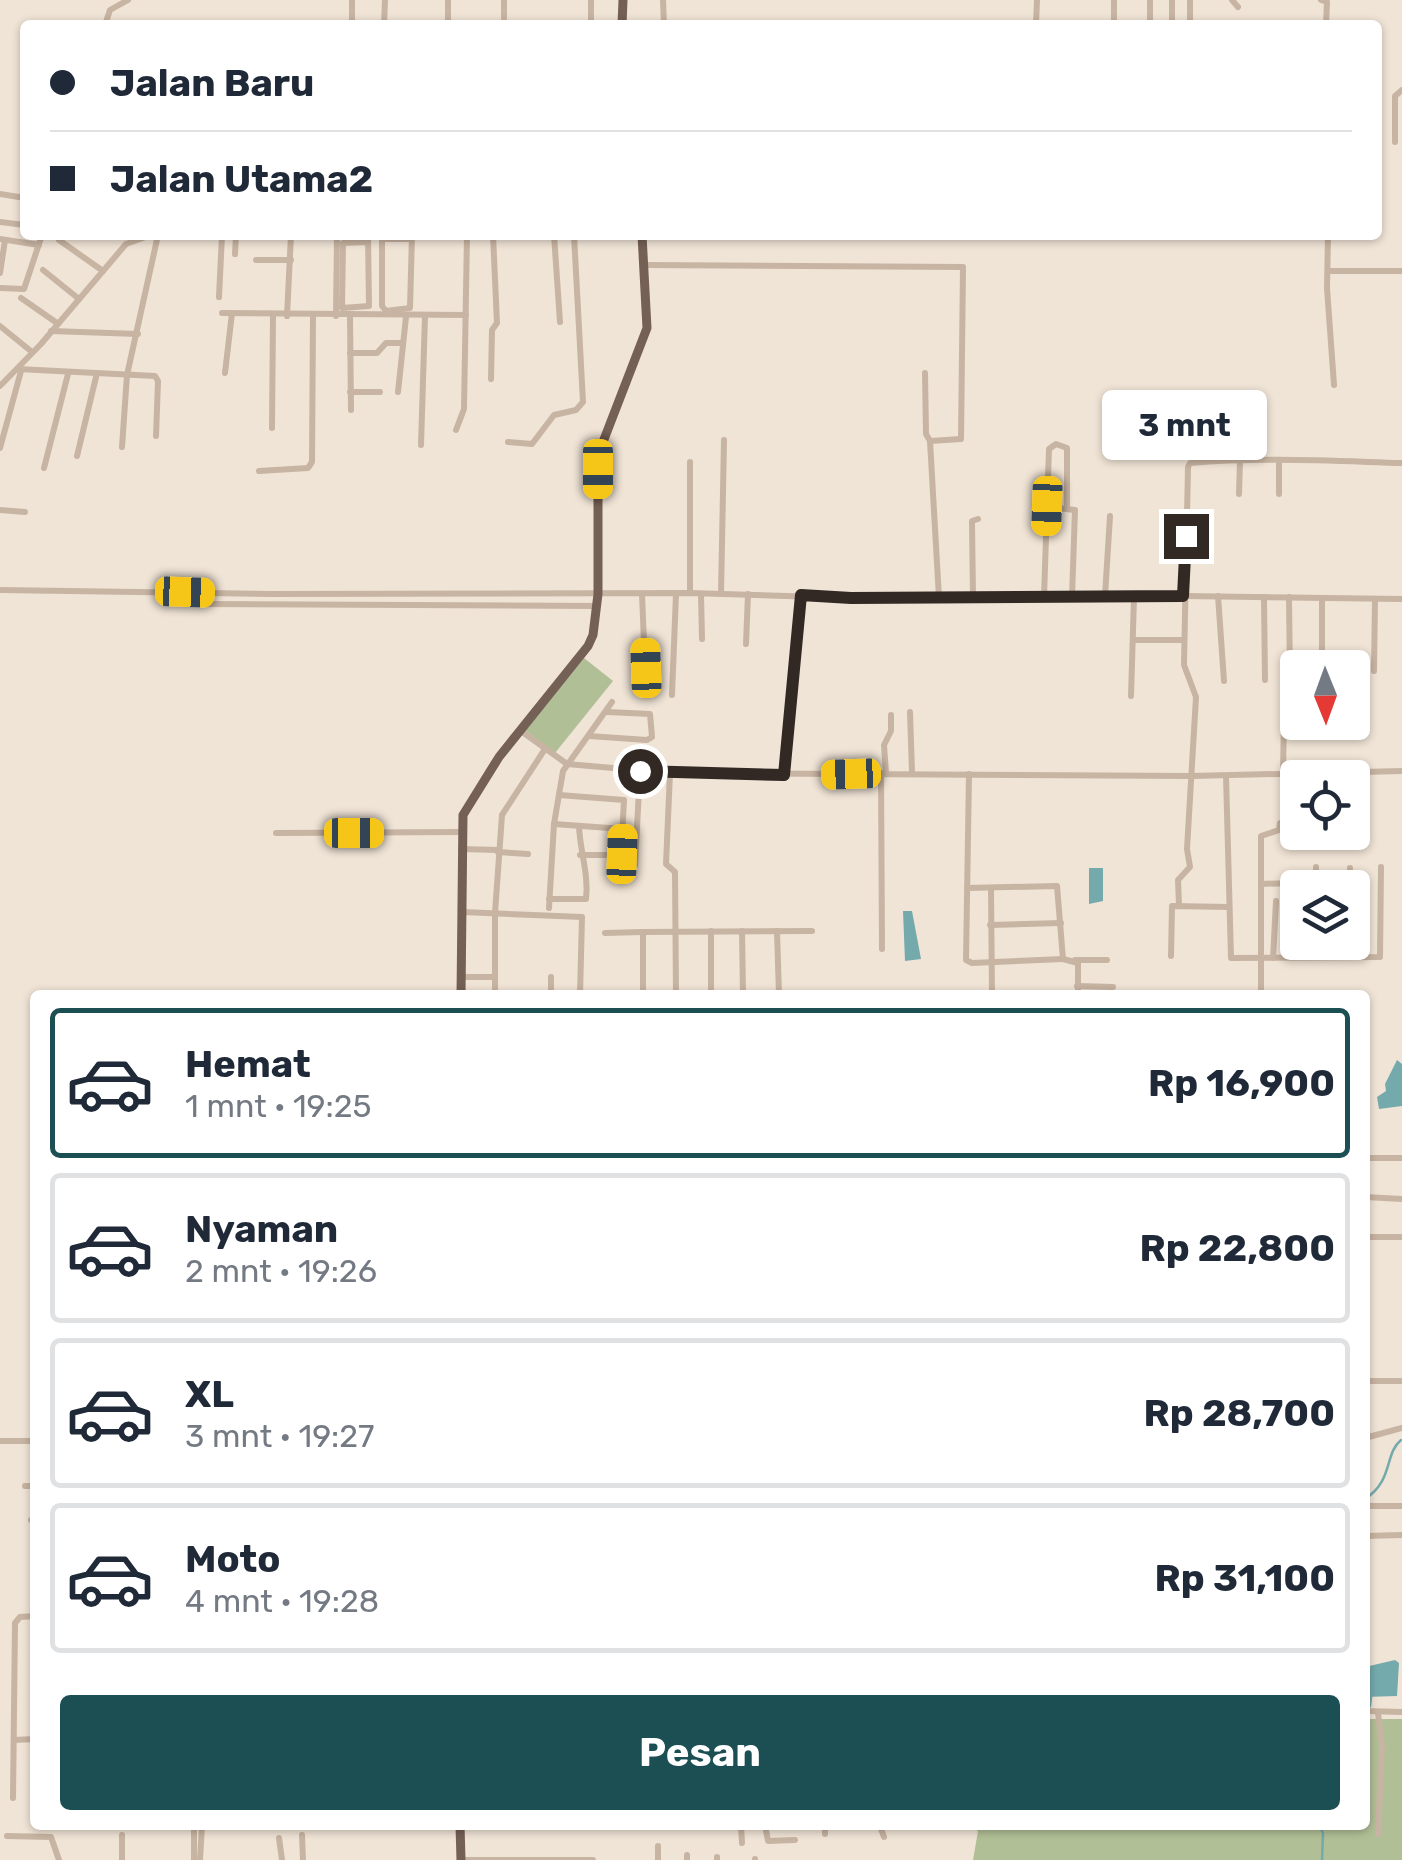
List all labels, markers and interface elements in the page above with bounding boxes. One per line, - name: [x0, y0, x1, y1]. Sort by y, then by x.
- text: Jalan Baru: [110, 60, 314, 106]
- text: Jalan Utama2: [110, 156, 373, 202]
- callout: 3 mnt: [1104, 391, 1268, 461]
- text: 3 mnt: [1138, 406, 1231, 444]
- car: [583, 439, 613, 499]
- car: [1031, 475, 1063, 537]
- route end: [1164, 514, 1209, 559]
- car: [154, 576, 216, 608]
- car: [630, 637, 662, 699]
- north arrow: [1280, 650, 1370, 740]
- map controls: [1280, 650, 1370, 960]
- route start: [618, 749, 663, 794]
- car: [820, 758, 882, 790]
- button: locate: [1280, 760, 1370, 850]
- car: [324, 818, 384, 848]
- car: [606, 823, 638, 885]
- button: layers: [1280, 870, 1370, 960]
- icon: car: [65, 1038, 155, 1128]
- text: Hemat: [185, 1041, 311, 1087]
- text: Rp 16,900: [1148, 1060, 1335, 1106]
- text: 1 mnt · 19:25: [185, 1087, 372, 1125]
- icon: car: [65, 1203, 155, 1293]
- text: Nyaman: [185, 1206, 338, 1252]
- text: Rp 22,800: [1139, 1225, 1335, 1271]
- text: 2 mnt · 19:26: [185, 1252, 377, 1290]
- icon: car: [65, 1368, 155, 1458]
- text: XL: [185, 1371, 234, 1417]
- text: Rp 28,700: [1144, 1390, 1335, 1436]
- text: 3 mnt · 19:27: [185, 1417, 375, 1455]
- icon: car: [65, 1533, 155, 1623]
- text: Moto: [185, 1536, 281, 1582]
- text: Rp 31,100: [1155, 1555, 1335, 1601]
- text: 4 mnt · 19:28: [185, 1582, 379, 1620]
- button: Pesan: [60, 1695, 1340, 1810]

